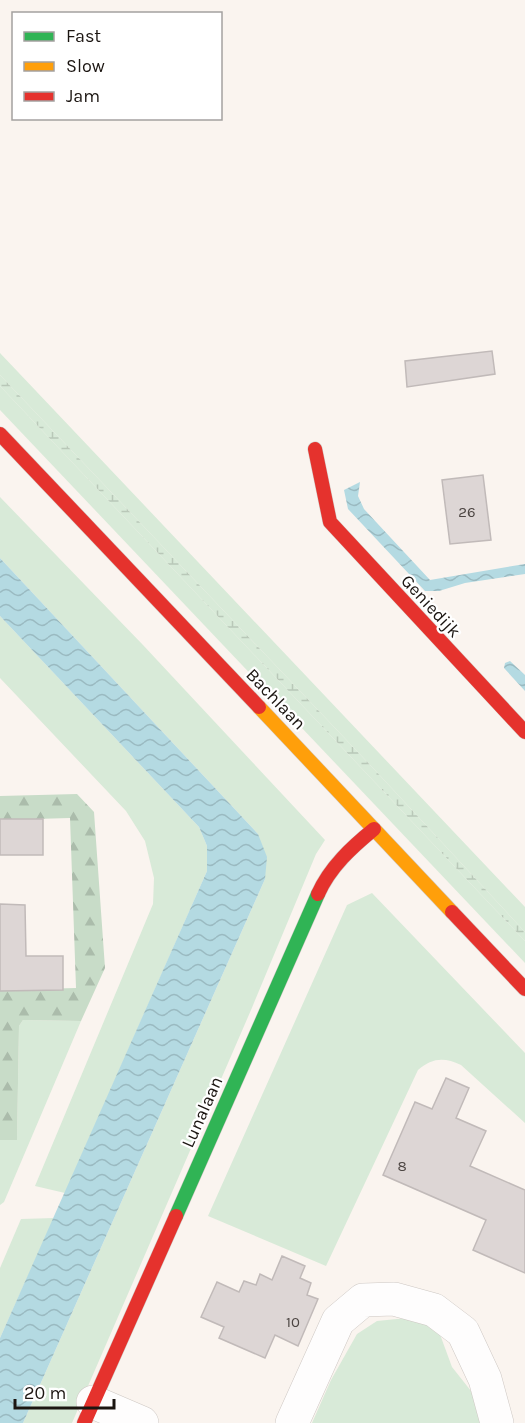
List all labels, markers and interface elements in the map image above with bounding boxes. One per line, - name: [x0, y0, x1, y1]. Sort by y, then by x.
- legend: [12, 12, 222, 120]
- text: Fast: [66, 25, 101, 47]
- text: Slow: [66, 55, 105, 77]
- text: Jam: [66, 85, 100, 107]
- house number: 26: [458, 503, 476, 521]
- street label: Geniedijk: [396, 570, 466, 642]
- street label: Bachlaan: [241, 664, 311, 734]
- street label: Lunalaan: [177, 1073, 227, 1151]
- house number: 8: [397, 1157, 407, 1175]
- house number: 10: [286, 1313, 300, 1331]
- scale bar: [15, 1372, 114, 1410]
- text: 20 m: [24, 1382, 66, 1404]

